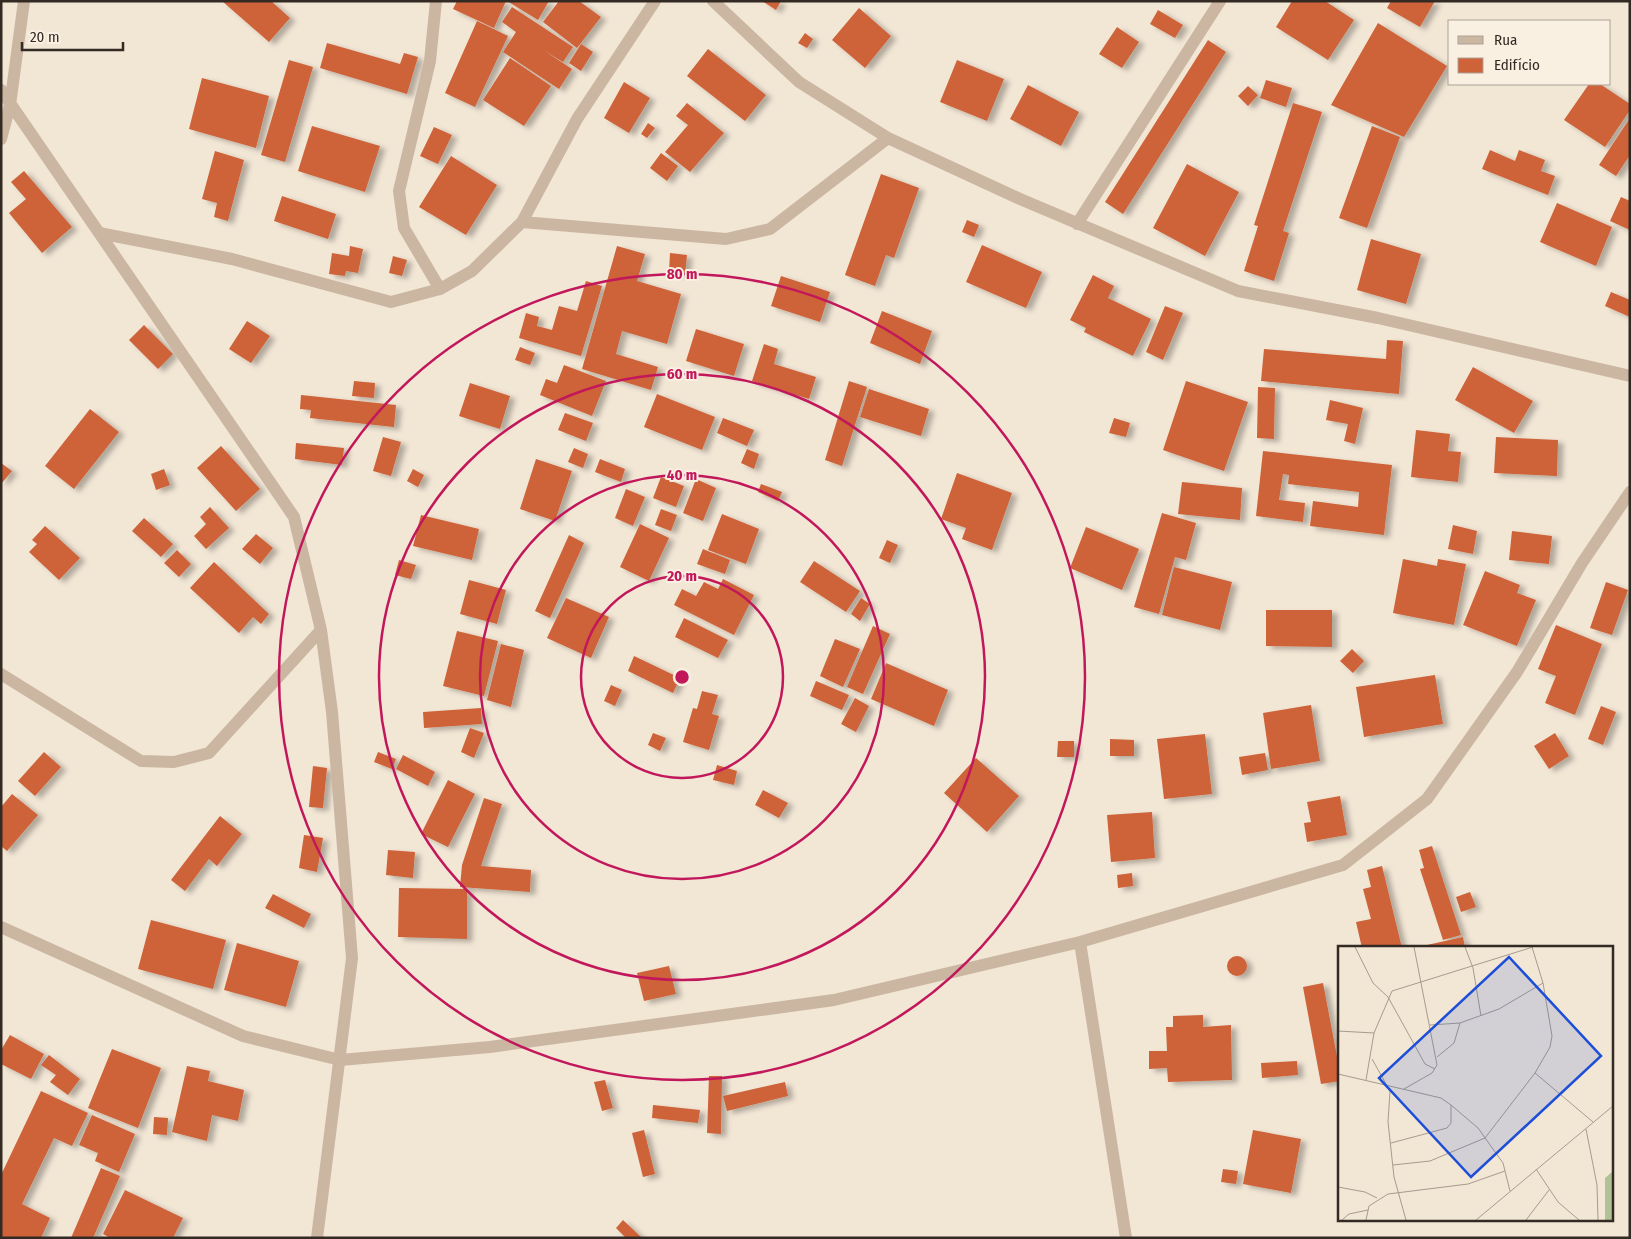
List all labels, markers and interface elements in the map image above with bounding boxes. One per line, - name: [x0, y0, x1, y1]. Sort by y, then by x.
- scale bar: [22, 20, 124, 52]
- legend: [1448, 20, 1611, 85]
- text: 20 m: [30, 28, 60, 46]
- text: Rua: [1494, 31, 1517, 49]
- text: Edifício: [1494, 56, 1540, 74]
- text: 80 m: [667, 265, 697, 283]
- text: 60 m: [667, 365, 697, 383]
- text: 40 m: [667, 466, 697, 484]
- text: 20 m: [666, 567, 697, 585]
- centre of rings: [673, 668, 691, 686]
- inset map: [1338, 946, 1614, 1222]

